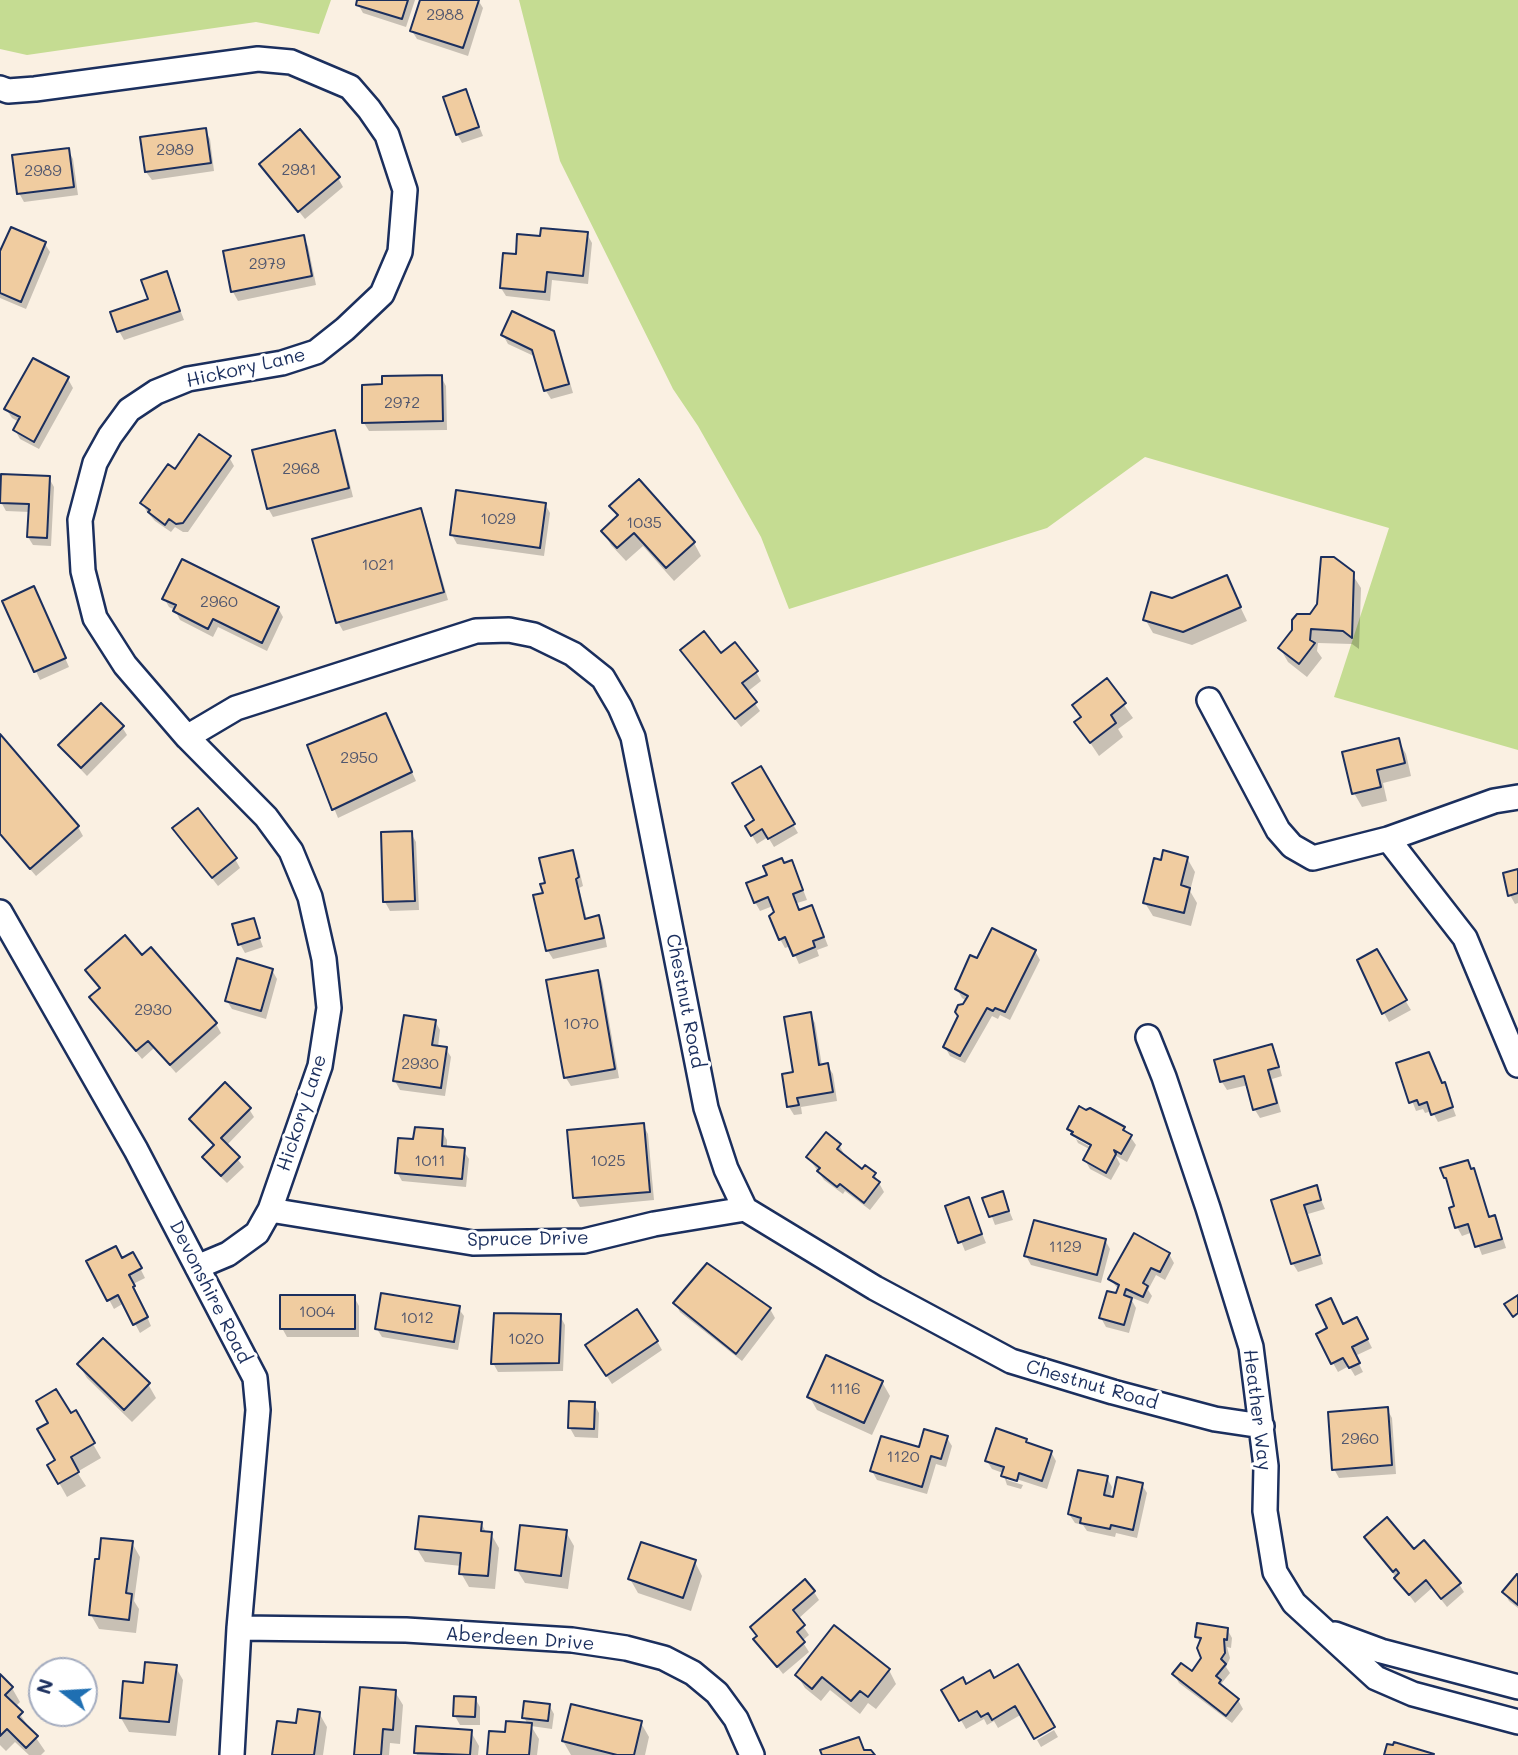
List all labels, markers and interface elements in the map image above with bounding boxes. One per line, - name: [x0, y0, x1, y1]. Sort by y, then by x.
- house number: 2988: [426, 5, 464, 25]
- house number: 2989: [156, 140, 194, 160]
- house number: 2981: [281, 160, 317, 180]
- house number: 2989: [24, 161, 62, 181]
- house number: 2979: [249, 254, 285, 274]
- street label: Hickory Lane: [184, 343, 308, 393]
- house number: 2972: [384, 393, 420, 413]
- house number: 2968: [282, 459, 320, 479]
- house number: 1029: [480, 509, 516, 529]
- house number: 1035: [626, 513, 662, 533]
- house number: 1021: [361, 555, 395, 575]
- house number: 2960: [200, 592, 238, 612]
- house number: 2950: [340, 748, 378, 768]
- street label: Chestnut Road: [661, 932, 709, 1070]
- house number: 2930: [134, 1000, 172, 1020]
- house number: 1070: [563, 1014, 599, 1034]
- street label: Hickory Lane: [272, 1052, 332, 1174]
- house number: 2930: [401, 1054, 439, 1074]
- house number: 1011: [414, 1151, 446, 1171]
- house number: 1025: [590, 1151, 626, 1171]
- street label: Devonshire Road: [164, 1217, 256, 1367]
- street label: Spruce Drive: [467, 1227, 589, 1251]
- house number: 1129: [1049, 1237, 1081, 1257]
- house number: 1004: [299, 1302, 335, 1322]
- house number: 1012: [400, 1308, 434, 1328]
- house number: 1020: [508, 1329, 544, 1349]
- street label: Heather Way: [1238, 1348, 1276, 1472]
- street label: Chestnut Road: [1023, 1355, 1161, 1415]
- house number: 1116: [829, 1379, 861, 1399]
- house number: 2960: [1341, 1429, 1379, 1449]
- house number: 1120: [886, 1447, 920, 1467]
- street label: Aberdeen Drive: [445, 1622, 595, 1656]
- north arrow: [28, 1657, 98, 1727]
- text: N: [30, 1676, 58, 1697]

